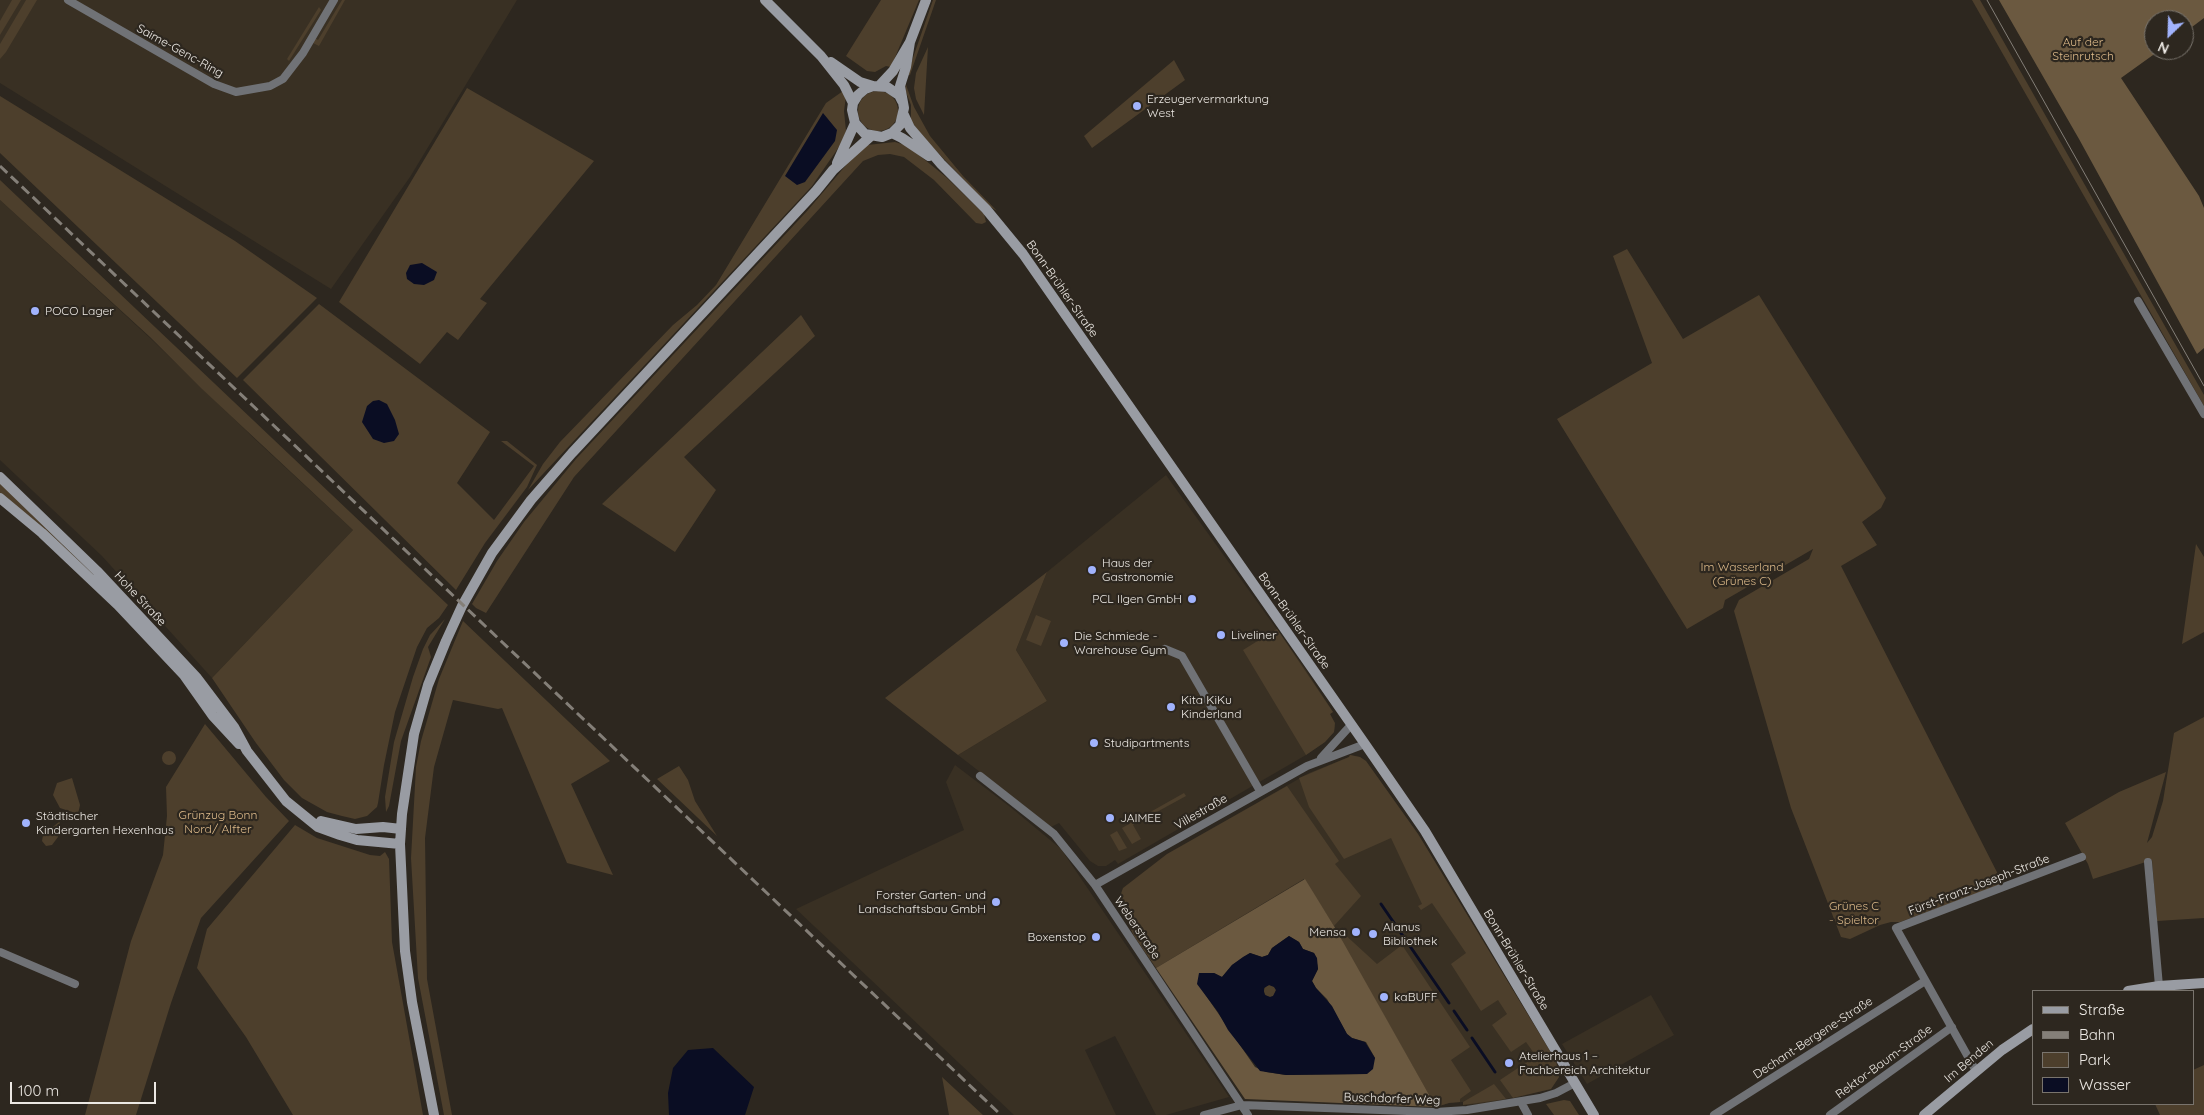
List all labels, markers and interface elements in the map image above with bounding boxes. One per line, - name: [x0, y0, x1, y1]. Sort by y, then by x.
- north arrow: [2144, 10, 2194, 60]
- street label: Saime-Genc-Ring: [134, 21, 226, 81]
- park label: Auf der Steinrutsch: [2052, 35, 2114, 63]
- text: N: [2155, 37, 2172, 58]
- place label: Erzeugervermarktung West: [1147, 92, 1269, 120]
- marker: Erzeugervermarktung West: [1131, 100, 1143, 112]
- street label: Bonn-Brühler-Straße: [1023, 238, 1101, 340]
- place label: POCO Lager: [45, 304, 114, 318]
- marker: POCO Lager: [29, 305, 41, 317]
- place label: Haus der Gastronomie: [1102, 556, 1174, 584]
- park label: Im Wasserland (Grünes C): [1701, 560, 1783, 588]
- marker: Haus der Gastronomie: [1086, 564, 1098, 576]
- street label: Hohe Straße: [111, 569, 169, 629]
- street label: Bonn-Brühler-Straße: [1255, 570, 1333, 672]
- place label: PCL Ilgen GmbH: [1092, 592, 1182, 606]
- marker: PCL Ilgen GmbH: [1186, 593, 1198, 605]
- place label: Liveliner: [1231, 628, 1277, 642]
- place label: Die Schmiede - Warehouse Gym: [1074, 629, 1167, 657]
- marker: Liveliner: [1215, 629, 1227, 641]
- marker: Die Schmiede - Warehouse Gym: [1058, 637, 1070, 649]
- place label: Kita KiKu Kinderland: [1181, 693, 1242, 721]
- marker: Kita KiKu Kinderland: [1165, 701, 1177, 713]
- place label: Studipartments: [1104, 736, 1189, 750]
- marker: Studipartments: [1088, 737, 1100, 749]
- street label: Villestraße: [1172, 791, 1230, 833]
- park label: Grünzug Bonn Nord/ Alfter: [179, 808, 257, 836]
- place label: Städtischer Kindergarten Hexenhaus: [36, 809, 174, 837]
- place label: JAIMEE: [1120, 811, 1161, 825]
- marker: JAIMEE: [1104, 812, 1116, 824]
- marker: Städtischer Kindergarten Hexenhaus: [20, 817, 32, 829]
- street label: Fürst-Franz-Joseph-Straße: [1906, 851, 2052, 919]
- place label: Forster Garten- und Landschaftsbau GmbH: [858, 888, 986, 916]
- street label: Weberstraße: [1111, 894, 1163, 962]
- marker: Forster Garten- und Landschaftsbau GmbH: [990, 896, 1002, 908]
- park label: Grünes C - Spieltor: [1829, 899, 1879, 927]
- street label: Bonn-Brühler-Straße: [1480, 907, 1552, 1013]
- place label: Alanus Bibliothek: [1383, 920, 1437, 948]
- place label: Mensa: [1309, 925, 1346, 939]
- marker: Mensa: [1350, 926, 1362, 938]
- marker: Alanus Bibliothek: [1367, 928, 1379, 940]
- place label: Boxenstop: [1028, 930, 1086, 944]
- marker: Boxenstop: [1090, 931, 1102, 943]
- place label: kaBUFF: [1394, 990, 1438, 1004]
- legend: [2032, 990, 2194, 1105]
- marker: kaBUFF: [1378, 991, 1390, 1003]
- street label: Dechant-Bergene-Straße: [1751, 994, 1875, 1082]
- text: Straße: [2079, 1000, 2125, 1019]
- street label: Rektor-Baum-Straße: [1833, 1022, 1935, 1102]
- text: Bahn: [2079, 1025, 2115, 1044]
- street label: Im Benden: [1941, 1036, 1997, 1086]
- place label: Atelierhaus 1 – Fachbereich Architektur: [1519, 1049, 1650, 1077]
- text: Park: [2079, 1050, 2111, 1069]
- marker: Atelierhaus 1 – Fachbereich Architektur: [1503, 1057, 1515, 1069]
- scale bar: [12, 1072, 159, 1104]
- text: Wasser: [2079, 1075, 2131, 1094]
- text: 100 m: [18, 1081, 59, 1100]
- street label: Buschdorfer Weg: [1343, 1090, 1441, 1108]

